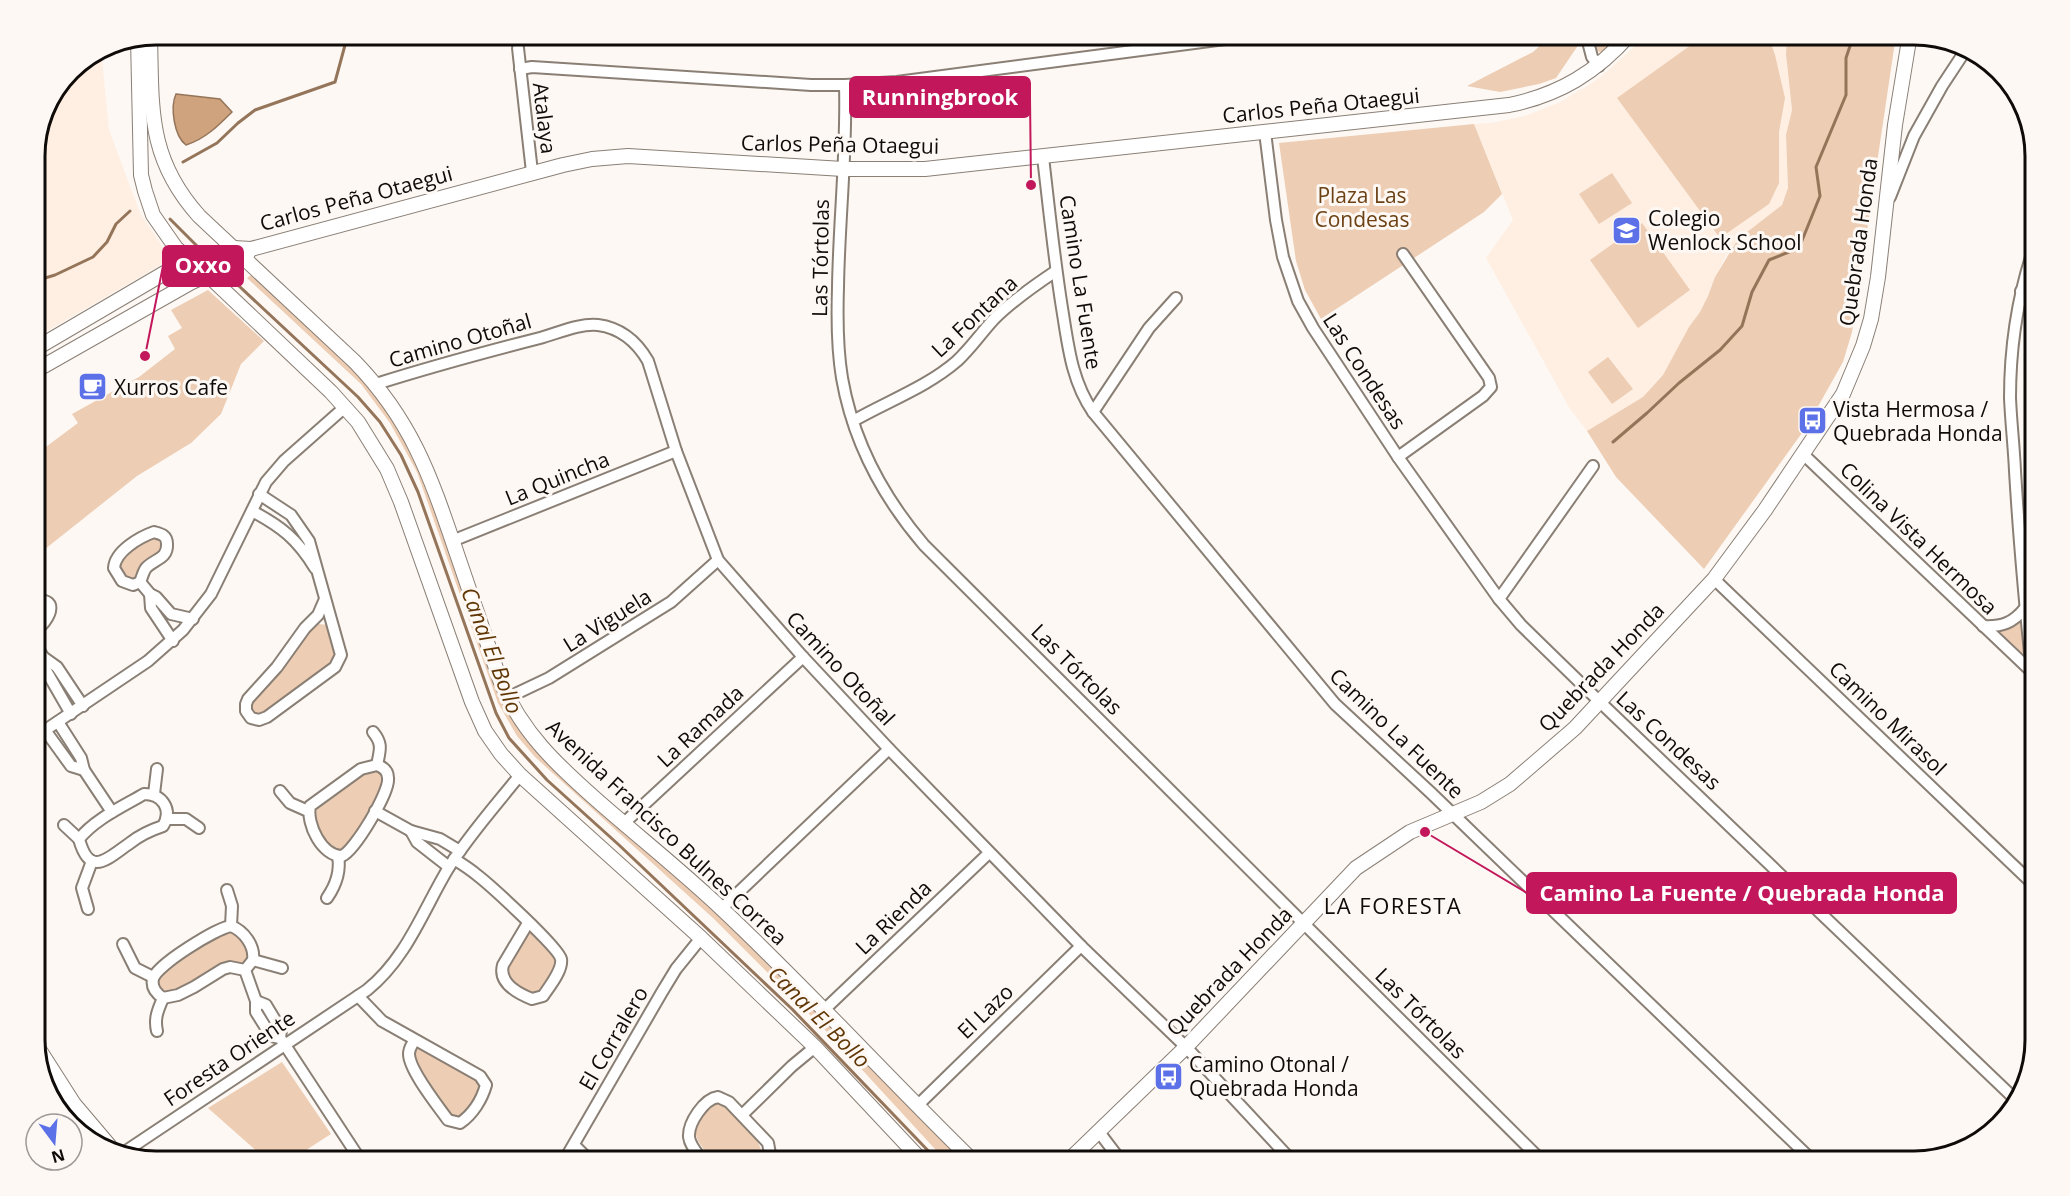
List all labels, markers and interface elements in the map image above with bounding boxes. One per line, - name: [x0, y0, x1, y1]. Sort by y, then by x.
- callout: Runningbrook: [850, 77, 1030, 117]
- street label: Atalaya: [527, 81, 563, 155]
- text: Runningbrook: [862, 81, 1019, 111]
- street label: Carlos Peña Otaegui: [1221, 81, 1421, 129]
- street label: Carlos Peña Otaegui: [741, 128, 939, 160]
- street label: Quebrada Honda: [1832, 156, 1884, 328]
- street label: Carlos Peña Otaegui: [257, 159, 455, 237]
- park label: Plaza Las Condesas: [1314, 181, 1410, 233]
- street label: Camino La Fuente: [1053, 193, 1109, 371]
- street label: Las Tórtolas: [805, 199, 835, 317]
- place label: Colegio Wenlock School: [1648, 204, 1802, 256]
- school or university icon: Colegio Wenlock School: [1611, 214, 1643, 246]
- callout: Oxxo: [163, 246, 243, 286]
- text: Oxxo: [175, 249, 231, 279]
- street label: La Fontana: [925, 269, 1023, 363]
- street label: Camino Otoñal: [386, 306, 534, 374]
- street label: Las Condesas: [1317, 308, 1413, 434]
- cafe icon: Xurros Cafe: [77, 371, 109, 403]
- place label: Xurros Cafe: [114, 373, 228, 401]
- place label: Vista Hermosa / Quebrada Honda: [1833, 395, 2003, 447]
- bus stop icon: Vista Hermosa / Quebrada Honda: [1796, 405, 1828, 437]
- street label: La Quincha: [501, 444, 613, 512]
- street label: Colina Vista Hermosa: [1834, 456, 2004, 620]
- water label: Canal El Bollo: [455, 582, 531, 718]
- street label: La Viguela: [558, 582, 656, 658]
- street label: Quebrada Honda: [1532, 596, 1670, 738]
- street label: Camino Otoñal: [781, 605, 901, 731]
- street label: Las Tórtolas: [1025, 617, 1129, 721]
- street label: Camino Mirasol: [1823, 655, 1953, 781]
- street label: Camino La Fuente: [1324, 662, 1470, 804]
- street label: La Ramada: [651, 679, 749, 773]
- street label: Las Condesas: [1611, 684, 1727, 796]
- street label: Avenida Francisco Bulnes Correa: [541, 713, 793, 951]
- callout: Camino La Fuente / Quebrada Honda: [1527, 873, 1956, 913]
- street label: La Rienda: [849, 874, 937, 960]
- text: Camino La Fuente / Quebrada Honda: [1539, 877, 1945, 907]
- district label: LA FORESTA: [1324, 890, 1462, 920]
- street label: Quebrada Honda: [1160, 900, 1298, 1042]
- water label: Canal El Bollo: [762, 958, 878, 1074]
- street label: Las Tórtolas: [1369, 961, 1473, 1065]
- street label: El Lazo: [951, 977, 1019, 1045]
- street label: El Corralero: [572, 981, 654, 1095]
- street label: Foresta Oriente: [158, 1004, 300, 1112]
- place label: Camino Otonal / Quebrada Honda: [1189, 1050, 1359, 1102]
- bus stop icon: Camino Otonal / Quebrada Honda: [1152, 1060, 1184, 1092]
- north arrow: [24, 1112, 84, 1172]
- text: N: [49, 1144, 67, 1169]

